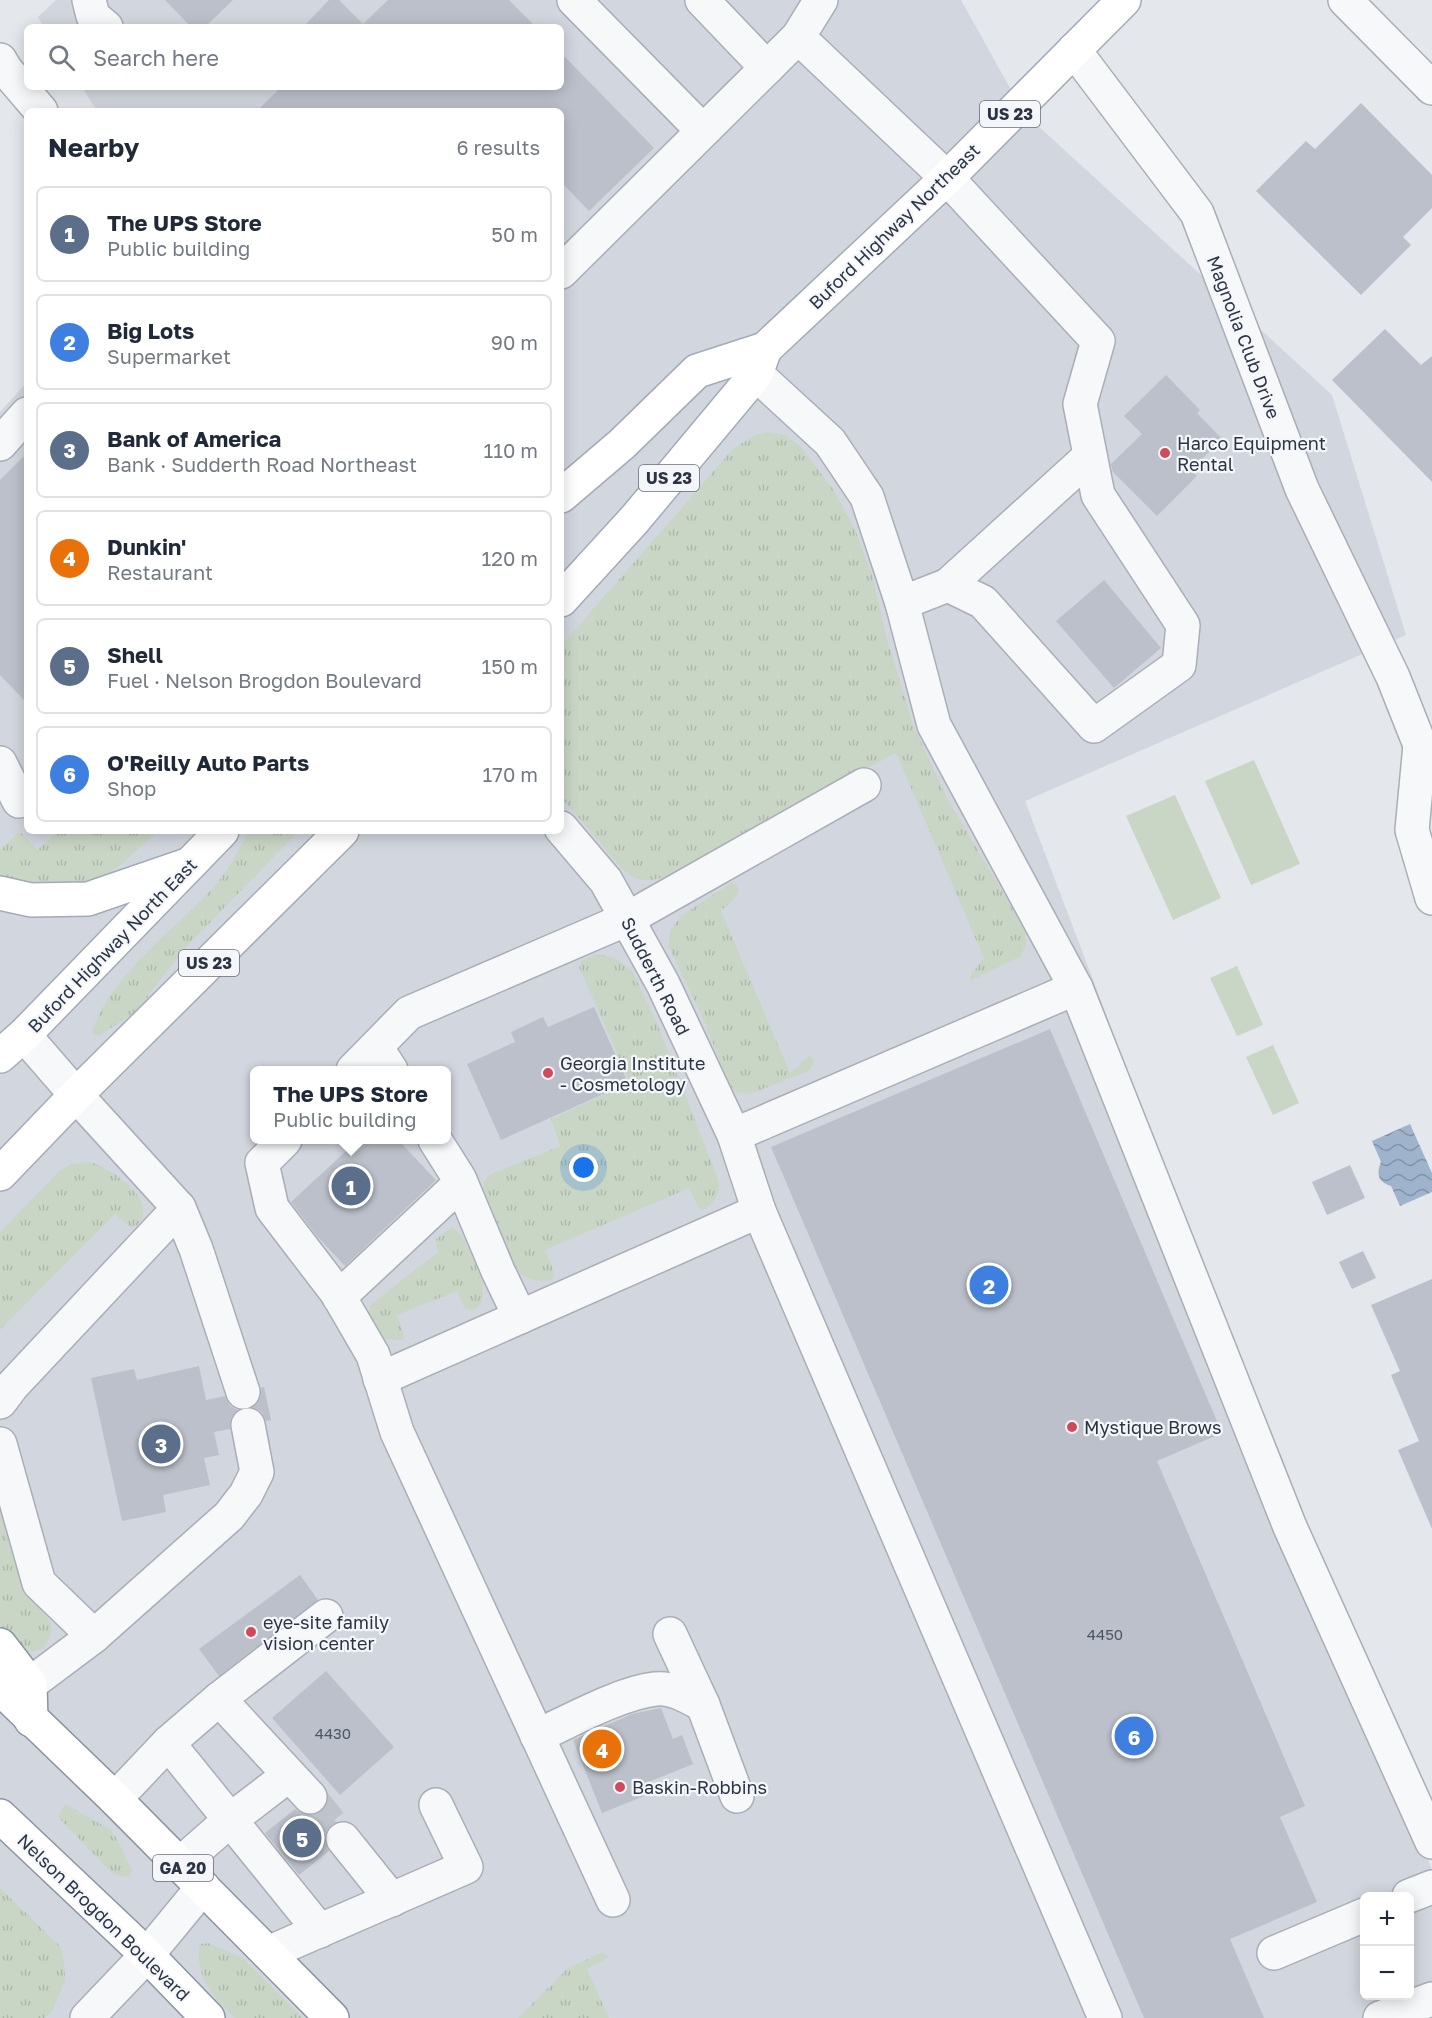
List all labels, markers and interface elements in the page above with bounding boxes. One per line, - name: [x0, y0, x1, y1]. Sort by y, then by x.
- search box: [24, 24, 564, 90]
- icon: search: [45, 41, 78, 74]
- text: Search here: [93, 44, 219, 71]
- road number: US 23: [980, 101, 1040, 127]
- text: Nearby: [48, 132, 139, 163]
- text: 6 results: [456, 135, 540, 159]
- street label: Buford Highway Northeast: [804, 139, 984, 313]
- text: The UPS Store: [107, 209, 262, 236]
- text: 1: [64, 222, 75, 246]
- text: 50 m: [491, 222, 538, 246]
- text: Public building: [107, 236, 250, 260]
- street label: Magnolia Club Drive: [1203, 252, 1285, 422]
- text: Big Lots: [107, 317, 194, 344]
- text: 2: [63, 330, 76, 354]
- text: 90 m: [491, 330, 538, 354]
- text: Supermarket: [107, 344, 231, 368]
- text: Bank of America: [107, 425, 281, 452]
- place label: Harco Equipment Rental: [1177, 432, 1326, 475]
- text: 3: [63, 438, 76, 462]
- text: 110 m: [484, 438, 538, 462]
- marker: Harco Equipment Rental: [1158, 446, 1172, 460]
- text: Bank · Sudderth Road Northeast: [107, 452, 417, 476]
- road number: US 23: [639, 465, 699, 491]
- text: Dunkin': [107, 533, 186, 560]
- text: 4: [63, 546, 76, 570]
- text: 120 m: [482, 546, 538, 570]
- text: Restaurant: [107, 560, 213, 584]
- text: Shell: [107, 641, 163, 668]
- text: 5: [63, 654, 76, 678]
- text: 150 m: [482, 654, 538, 678]
- text: Fuel · Nelson Brogdon Boulevard: [107, 668, 422, 692]
- text: O'Reilly Auto Parts: [107, 749, 309, 776]
- text: 6: [63, 762, 76, 786]
- text: 170 m: [483, 762, 538, 786]
- text: Shop: [107, 776, 156, 800]
- street label: Buford Highway North East: [23, 853, 201, 1037]
- street label: Sudderth Road: [617, 913, 695, 1039]
- road number: US 23: [179, 950, 239, 976]
- place label: Georgia Institute - Cosmetology: [560, 1052, 705, 1095]
- popup: [250, 1066, 451, 1144]
- marker: Georgia Institute - Cosmetology: [541, 1066, 555, 1080]
- text: The UPS Store: [273, 1080, 428, 1107]
- text: Public building: [273, 1107, 417, 1131]
- your location: [569, 1153, 598, 1182]
- pin: 1: [332, 1164, 370, 1208]
- pin: 2: [970, 1262, 1008, 1308]
- place label: Mystique Brows: [1084, 1416, 1222, 1438]
- marker: Mystique Brows: [1065, 1420, 1079, 1434]
- pin: 3: [142, 1422, 180, 1466]
- place label: eye-site family vision center: [263, 1611, 389, 1654]
- marker: eye-site family vision center: [244, 1625, 258, 1639]
- house number: 4450: [1087, 1625, 1123, 1643]
- pin: 6: [1114, 1714, 1154, 1758]
- house number: 4430: [315, 1724, 351, 1742]
- pin: 4: [582, 1726, 622, 1772]
- place label: Baskin-Robbins: [632, 1776, 767, 1798]
- marker: Baskin-Robbins: [613, 1780, 627, 1794]
- pin: 5: [282, 1816, 322, 1860]
- street label: Nelson Brogdon Boulevard: [13, 1829, 195, 2005]
- road number: GA 20: [153, 1855, 213, 1881]
- map controls: [1360, 1892, 1414, 2000]
- button: +: [1360, 1892, 1414, 1946]
- button: −: [1360, 1946, 1414, 2000]

